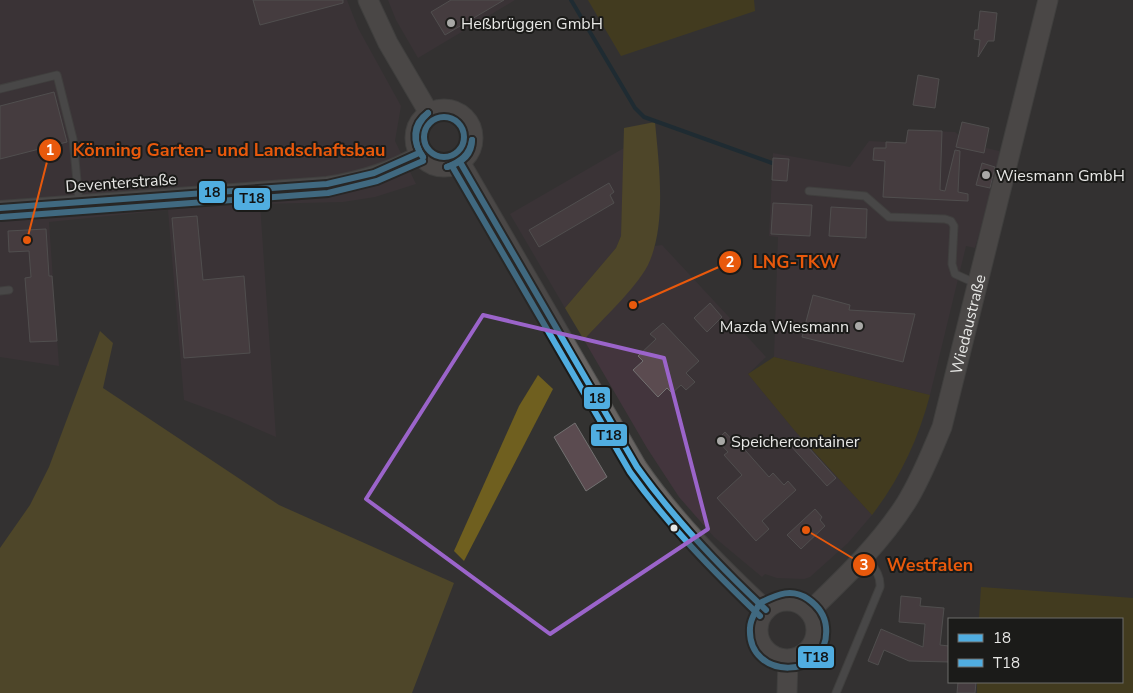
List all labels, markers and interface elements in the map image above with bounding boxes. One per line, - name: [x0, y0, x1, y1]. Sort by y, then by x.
- place label: Heßbrüggen GmbH: [461, 13, 603, 35]
- marker: Heßbrüggen GmbH: [445, 17, 457, 29]
- callout: Könning Garten- und Landschaftsbau: [38, 133, 396, 166]
- text: Könning Garten- und Landschaftsbau: [73, 138, 385, 162]
- text: 1: [45, 140, 55, 160]
- place label: Wiesmann GmbH: [996, 165, 1125, 187]
- street label: Deventerstraße: [65, 168, 177, 198]
- marker: Wiesmann GmbH: [980, 169, 992, 181]
- line badge: 18: [198, 180, 226, 204]
- text: 18: [204, 183, 220, 202]
- line badge: T18: [233, 187, 271, 211]
- text: T18: [239, 189, 265, 208]
- callout: LNG-TKW: [717, 245, 849, 278]
- text: LNG-TKW: [753, 250, 839, 274]
- text: 2: [725, 252, 735, 272]
- street label: Wiedaustraße: [945, 272, 992, 377]
- place label: Mazda Wiesmann: [720, 316, 849, 338]
- marker: Mazda Wiesmann: [853, 320, 865, 332]
- line badge: 18: [583, 386, 611, 410]
- text: 18: [589, 389, 605, 408]
- line badge: T18: [590, 423, 628, 447]
- text: T18: [596, 426, 622, 445]
- place label: Speichercontainer: [731, 431, 860, 453]
- marker: Speichercontainer: [715, 435, 727, 447]
- unlabelled marker: [669, 523, 679, 533]
- callout: Westfalen: [852, 548, 983, 581]
- text: Westfalen: [887, 553, 973, 577]
- text: 3: [859, 555, 869, 575]
- legend: [948, 618, 1123, 683]
- text: 18: [993, 628, 1011, 648]
- line badge: T18: [797, 645, 835, 669]
- text: T18: [803, 648, 829, 667]
- text: T18: [993, 653, 1020, 673]

